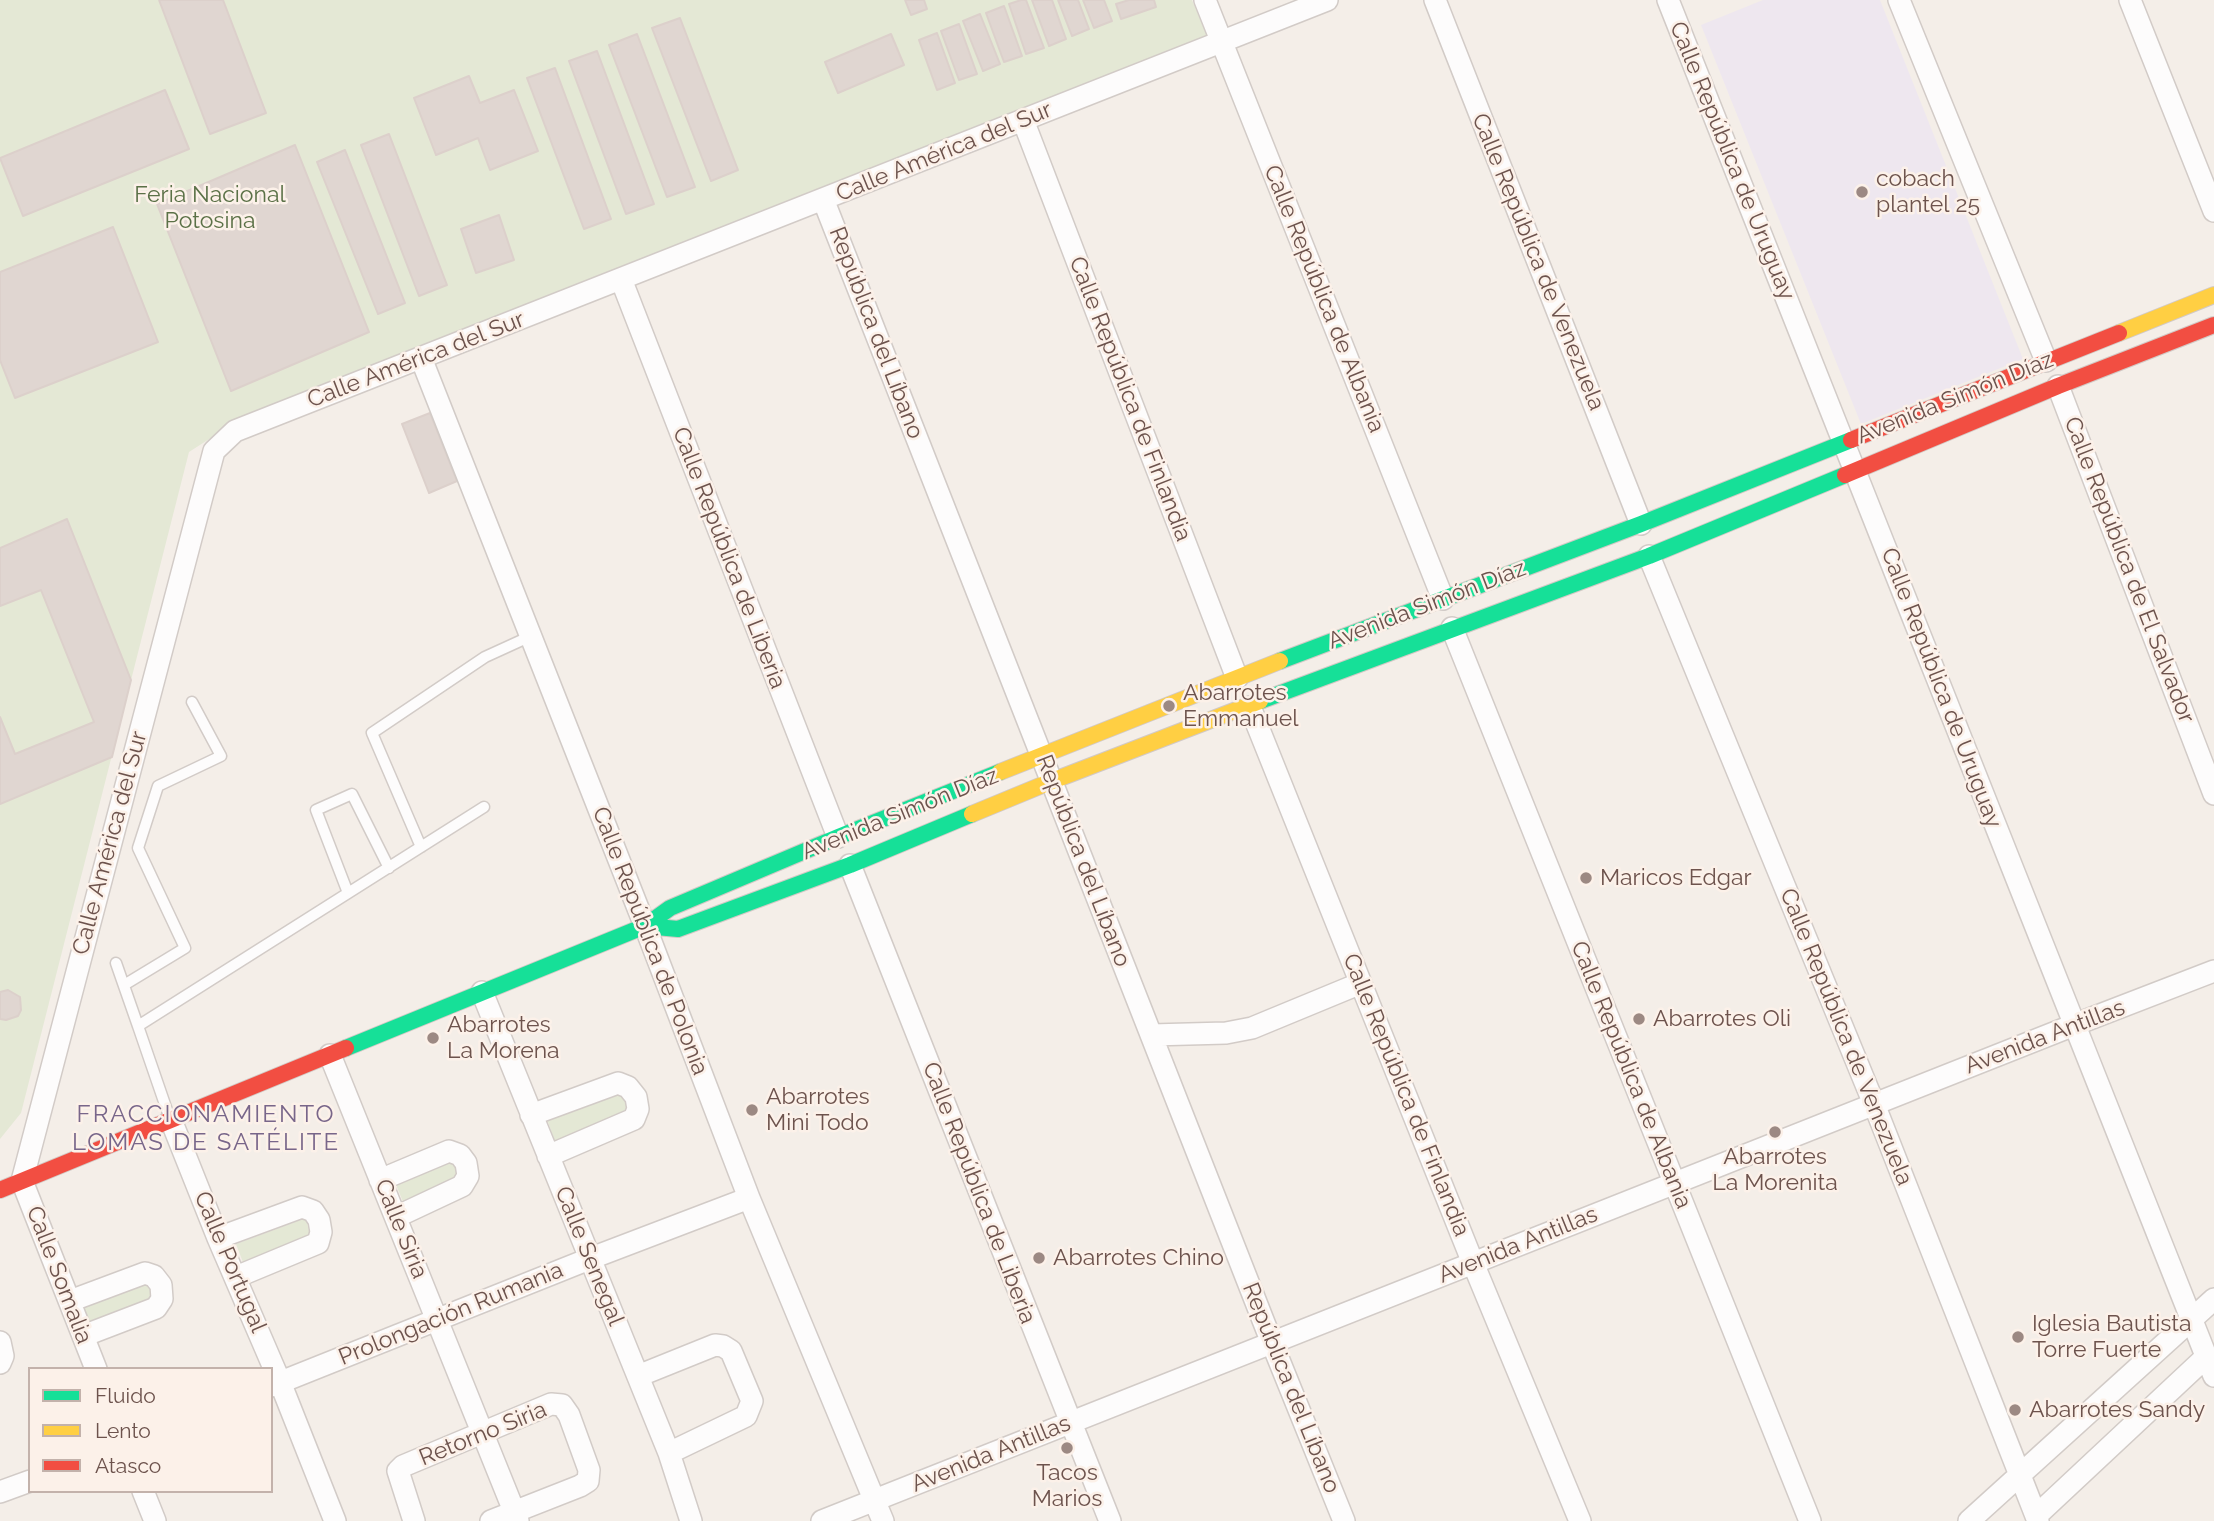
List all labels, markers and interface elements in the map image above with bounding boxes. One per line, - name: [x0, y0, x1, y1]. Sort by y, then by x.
- street label: Calle República de Uruguay: [1663, 18, 1801, 304]
- street label: Calle América del Sur: [832, 96, 1056, 208]
- street label: Calle República de Venezuela: [1466, 109, 1610, 415]
- street label: Calle República de Albania: [1258, 161, 1390, 437]
- place label: cobach plantel 25: [1876, 165, 1980, 219]
- park label: Feria Nacional Potosina: [134, 181, 286, 235]
- marker: cobach plantel 25: [1854, 184, 1870, 200]
- street label: República del Líbano: [823, 223, 929, 443]
- street label: Calle República de Finlandia: [1063, 253, 1197, 545]
- street label: Calle América del Sur: [304, 306, 528, 414]
- street label: Avenida Simón Díaz: [1853, 346, 2057, 450]
- street label: Calle República de El Salvador: [2058, 413, 2200, 727]
- street label: Calle República de Liberia: [666, 423, 792, 693]
- street label: Calle República de Uruguay: [1875, 544, 2007, 832]
- street label: Avenida Simón Díaz: [1324, 555, 1530, 655]
- place label: Abarrotes Emmanuel: [1183, 679, 1299, 733]
- marker: Abarrotes Emmanuel: [1161, 698, 1177, 714]
- street label: Calle América del Sur: [67, 728, 153, 958]
- street label: República del Líbano: [1030, 751, 1136, 971]
- street label: Avenida Simón Díaz: [798, 762, 1002, 866]
- street label: Calle República de Polonia: [586, 803, 714, 1079]
- place label: Maricos Edgar: [1600, 864, 1752, 892]
- marker: Maricos Edgar: [1578, 870, 1594, 886]
- street label: Calle República de Venezuela: [1774, 884, 1918, 1190]
- street label: Calle República de Albania: [1565, 937, 1697, 1213]
- street label: Calle República de Finlandia: [1337, 950, 1475, 1240]
- street label: Avenida Antillas: [1961, 994, 2129, 1080]
- place label: Abarrotes Oli: [1653, 1005, 1791, 1033]
- place label: Abarrotes La Morena: [447, 1011, 560, 1065]
- marker: Abarrotes Oli: [1631, 1011, 1647, 1027]
- marker: Abarrotes La Morena: [425, 1030, 441, 1046]
- street label: Calle República de Liberia: [916, 1058, 1042, 1328]
- place label: Abarrotes Mini Todo: [766, 1083, 870, 1137]
- district label: FRACCIONAMIENTO LOMAS DE SATÉLITE: [74, 1101, 338, 1157]
- marker: Abarrotes Mini Todo: [744, 1102, 760, 1118]
- marker: Abarrotes La Morenita: [1767, 1124, 1783, 1140]
- place label: Abarrotes La Morenita: [1712, 1143, 1838, 1197]
- street label: Calle Siria: [369, 1175, 433, 1283]
- street label: Calle Senegal: [549, 1182, 629, 1330]
- street label: Calle Portugal: [188, 1187, 272, 1337]
- street label: Avenida Antillas: [1434, 1201, 1602, 1289]
- street label: Calle Somalia: [20, 1202, 98, 1348]
- place label: Abarrotes Chino: [1053, 1244, 1224, 1272]
- marker: Abarrotes Chino: [1031, 1250, 1047, 1266]
- street label: Prolongación Rumania: [335, 1256, 567, 1372]
- street label: República del Líbano: [1236, 1279, 1346, 1497]
- place label: Iglesia Bautista Torre Fuerte: [2032, 1310, 2192, 1364]
- marker: Iglesia Bautista Torre Fuerte: [2010, 1329, 2026, 1345]
- legend: [28, 1367, 273, 1493]
- text: Fluido: [95, 1383, 156, 1408]
- street label: Retorno Siria: [415, 1396, 551, 1472]
- place label: Abarrotes Sandy: [2029, 1396, 2205, 1424]
- marker: Abarrotes Sandy: [2007, 1402, 2023, 1418]
- street label: Avenida Antillas: [907, 1410, 1075, 1498]
- text: Lento: [95, 1418, 151, 1443]
- marker: Tacos Marios: [1059, 1440, 1075, 1456]
- text: Atasco: [95, 1453, 161, 1478]
- place label: Tacos Marios: [1032, 1459, 1102, 1513]

